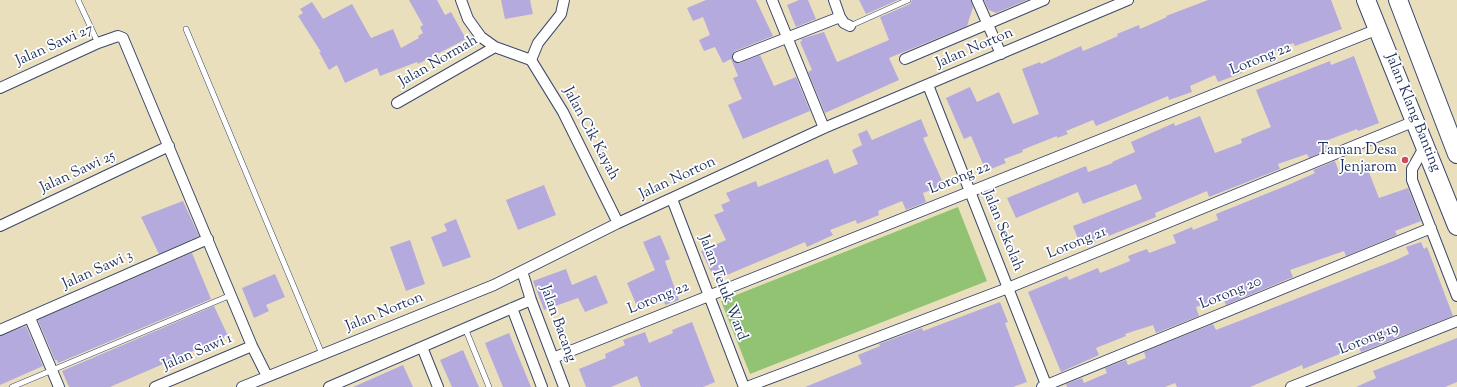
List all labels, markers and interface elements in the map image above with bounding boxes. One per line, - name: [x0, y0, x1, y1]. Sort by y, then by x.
- street label: Jalan Sawi 27: [13, 21, 97, 71]
- street label: Jalan Norton: [934, 25, 1016, 73]
- street label: Jalan Normah: [396, 32, 482, 92]
- street label: Lorong 22: [1228, 40, 1294, 80]
- street label: Jalan Klang Banting: [1380, 51, 1444, 175]
- street label: Jalan Cik Kayah: [558, 84, 622, 184]
- place label: Taman Desa Jenjarom: [1318, 142, 1397, 177]
- street label: Jalan Sawi 25: [38, 148, 118, 198]
- street label: Jalan Norton: [637, 153, 719, 205]
- marker: Taman Desa Jenjarom: [1400, 155, 1410, 165]
- street label: Lorong 22: [927, 159, 993, 199]
- street label: Jalan Sekolah: [978, 188, 1026, 274]
- street label: Lorong 21: [1045, 224, 1109, 264]
- street label: Jalan Teluk Ward: [694, 233, 750, 343]
- street label: Jalan Sawi 3: [60, 248, 136, 294]
- street label: Lorong 20: [1197, 273, 1265, 315]
- street label: Lorong 22: [626, 279, 692, 319]
- street label: Jalan Bacang: [535, 283, 579, 365]
- street label: Jalan Norton: [344, 289, 426, 337]
- street label: Lorong 19: [1337, 320, 1401, 360]
- street label: Jalan Sawi 1: [160, 330, 236, 376]

